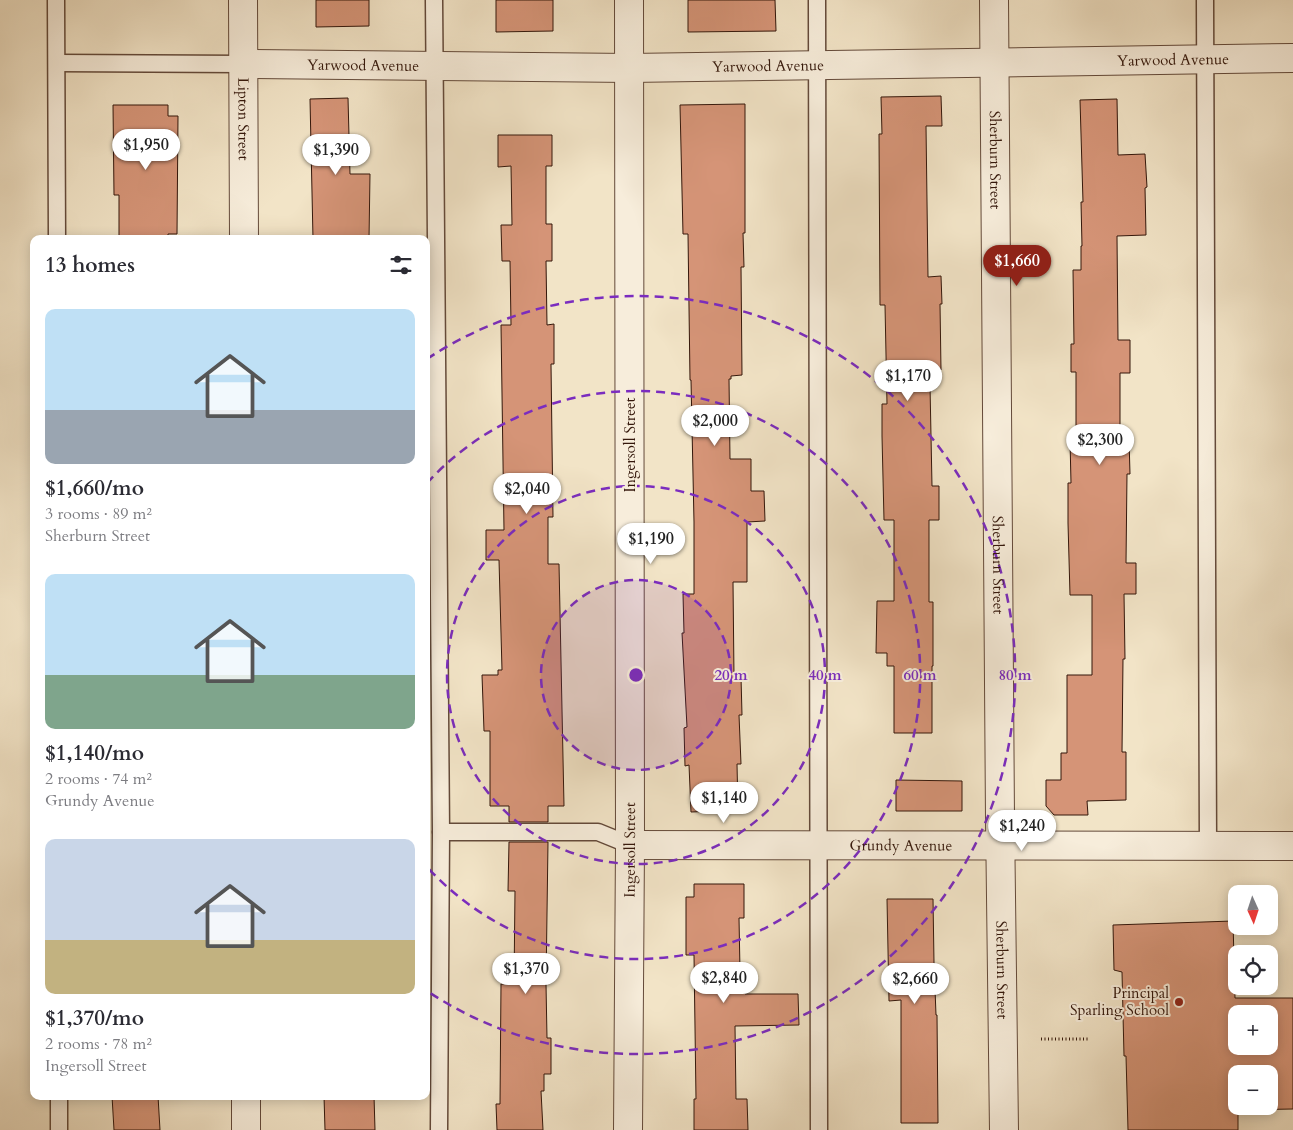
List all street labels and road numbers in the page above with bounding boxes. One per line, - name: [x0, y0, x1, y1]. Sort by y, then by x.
- street label: Yarwood Avenue: [1117, 49, 1229, 71]
- street label: Yarwood Avenue: [307, 55, 419, 76]
- street label: Yarwood Avenue: [712, 55, 824, 77]
- street label: Lipton Street: [233, 78, 254, 161]
- street label: Sherburn Street: [985, 111, 1006, 210]
- street label: Ingersoll Street: [620, 397, 640, 493]
- street label: Sherburn Street: [988, 516, 1009, 615]
- street label: Ingersoll Street: [620, 802, 640, 898]
- street label: Grundy Avenue: [850, 835, 953, 855]
- street label: Sherburn Street: [991, 921, 1013, 1020]

